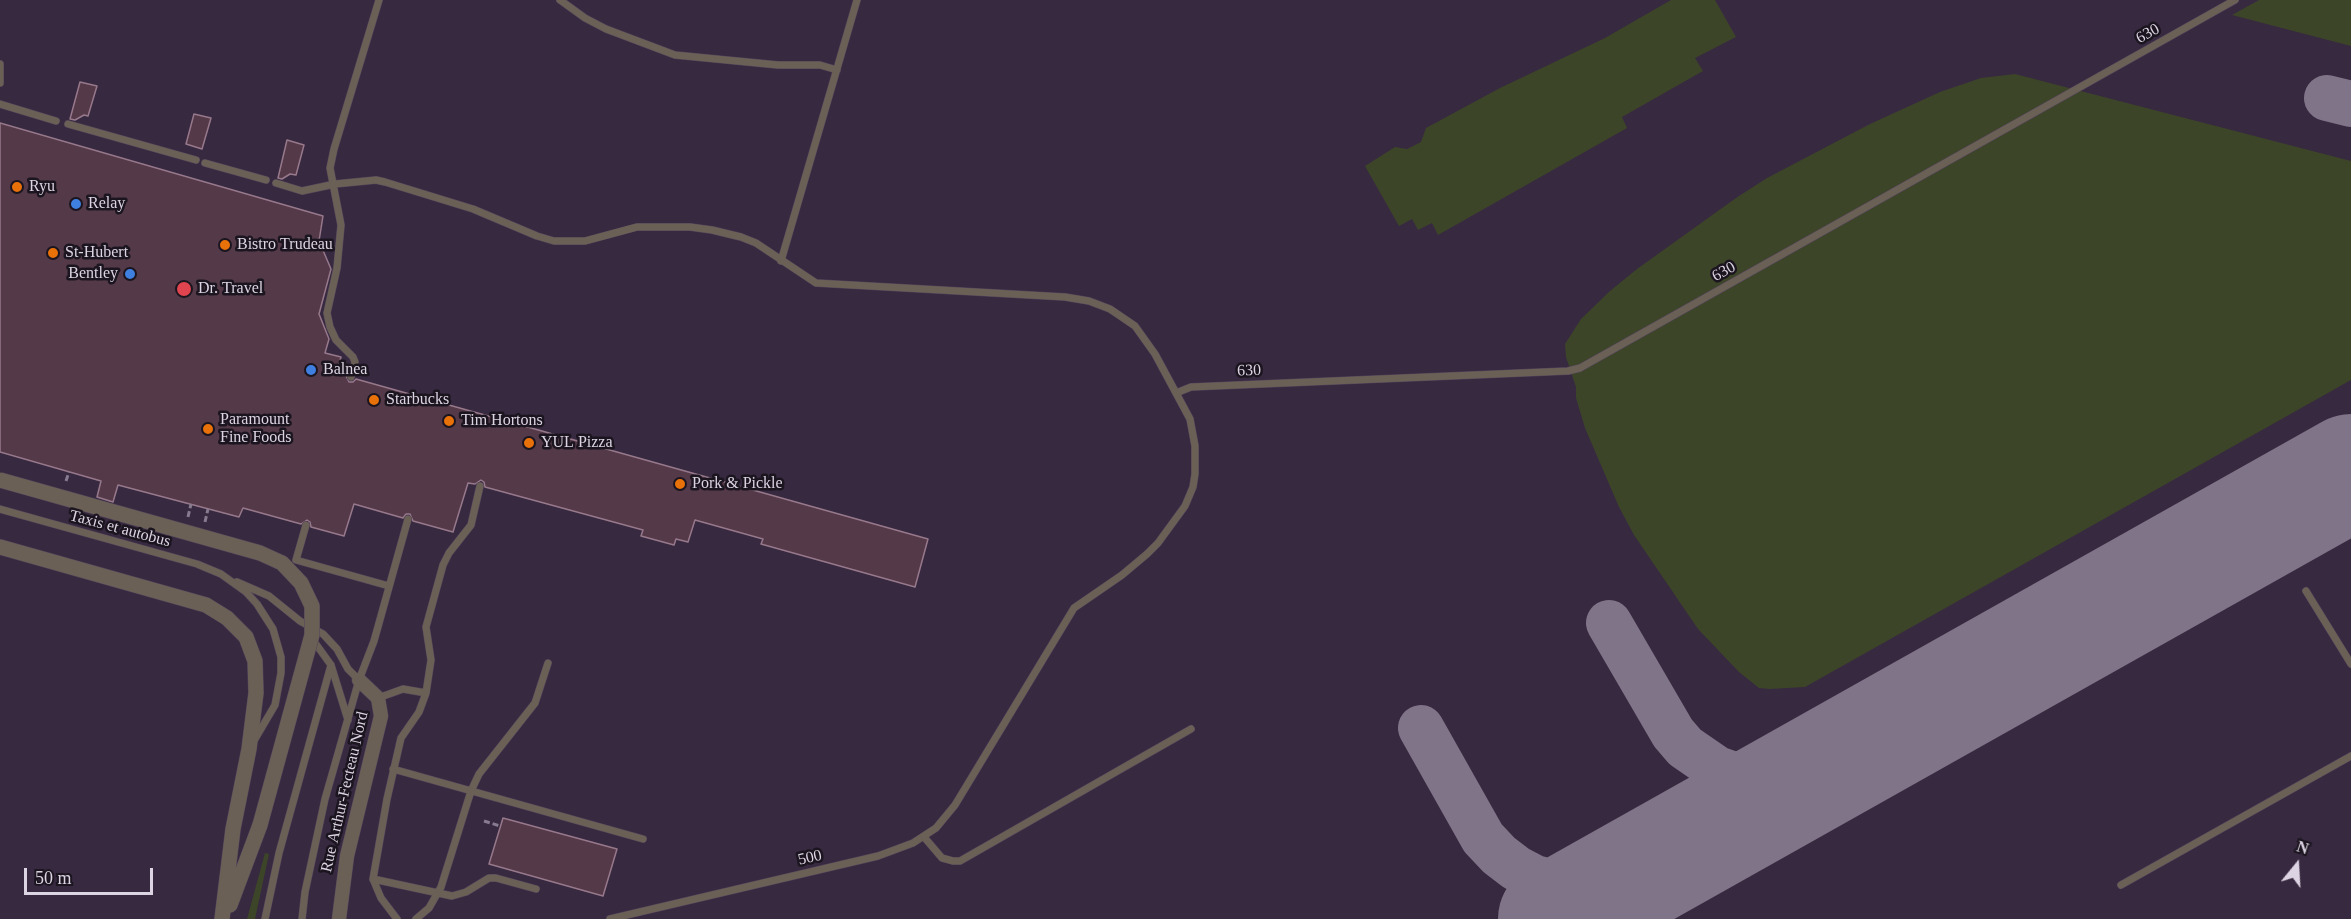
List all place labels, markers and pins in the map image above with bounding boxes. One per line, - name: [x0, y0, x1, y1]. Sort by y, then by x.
- place label: Ryu: [29, 177, 55, 197]
- marker: Ryu: [10, 180, 24, 194]
- place label: Relay: [88, 194, 125, 214]
- marker: Relay: [69, 197, 83, 211]
- place label: Bistro Trudeau: [237, 235, 333, 255]
- marker: Bistro Trudeau: [218, 238, 232, 252]
- place label: St-Hubert: [65, 243, 128, 263]
- marker: St-Hubert: [46, 246, 60, 260]
- place label: Bentley: [68, 264, 118, 284]
- marker: Bentley: [123, 267, 137, 281]
- place label: Dr. Travel: [198, 279, 263, 299]
- marker: Dr. Travel: [175, 280, 193, 298]
- place label: Balnea: [323, 360, 367, 380]
- marker: Balnea: [304, 363, 318, 377]
- place label: Starbucks: [386, 390, 449, 410]
- marker: Starbucks: [367, 393, 381, 407]
- place label: Paramount Fine Foods: [220, 410, 292, 448]
- place label: Tim Hortons: [461, 411, 543, 431]
- marker: Tim Hortons: [442, 414, 456, 428]
- marker: Paramount Fine Foods: [201, 422, 215, 436]
- place label: YUL Pizza: [541, 433, 613, 453]
- marker: YUL Pizza: [522, 436, 536, 450]
- place label: Pork & Pickle: [692, 474, 783, 494]
- marker: Pork & Pickle: [673, 477, 687, 491]

